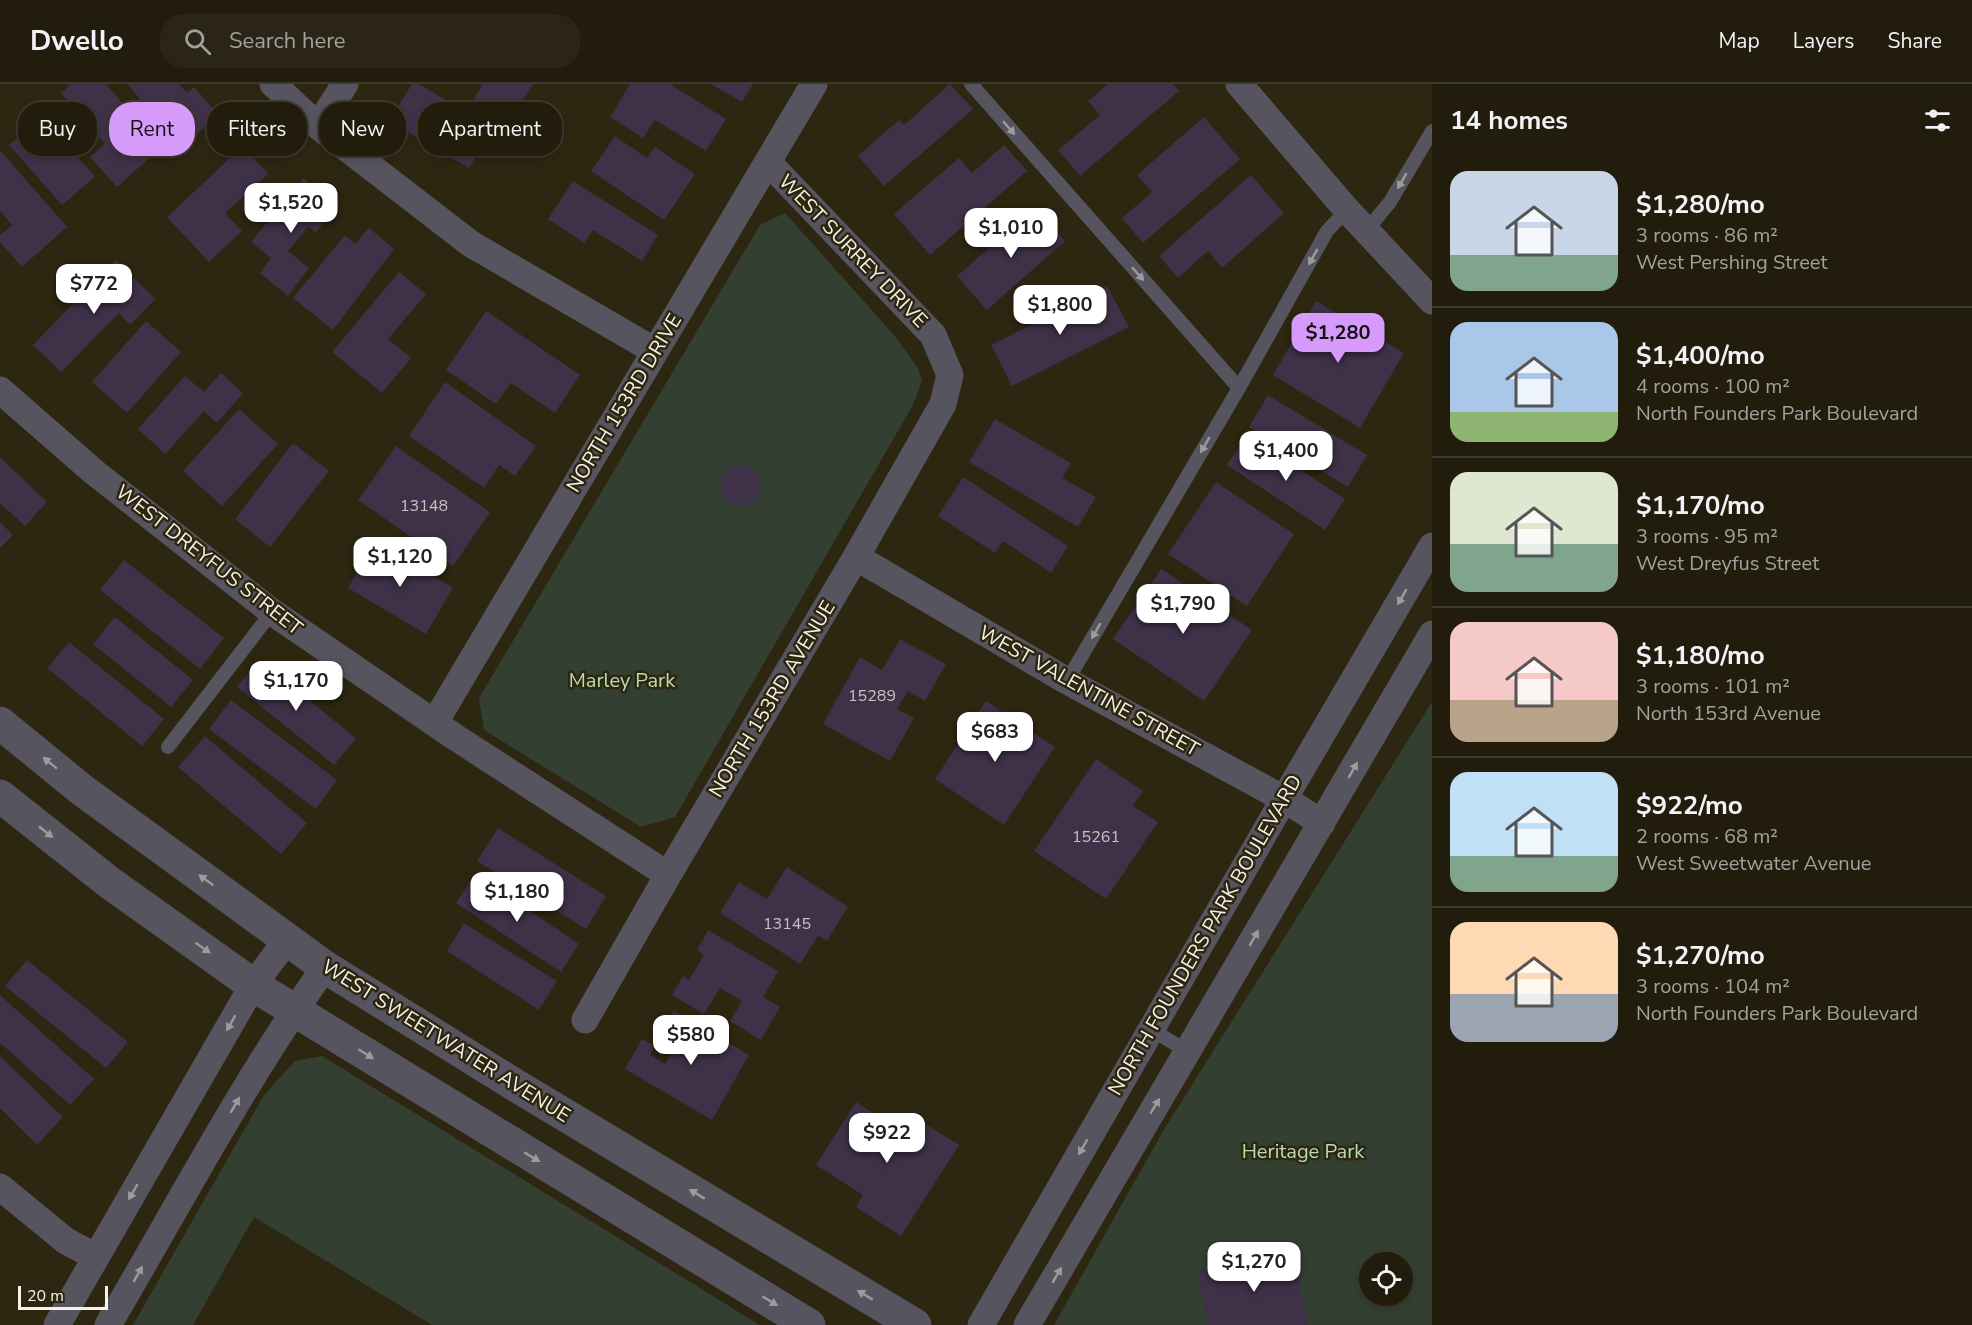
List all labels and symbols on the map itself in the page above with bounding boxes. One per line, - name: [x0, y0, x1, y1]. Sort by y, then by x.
- one-way arrow: [1002, 120, 1015, 135]
- street label: WEST SURREY DRIVE: [773, 168, 933, 334]
- one-way arrow: [1397, 173, 1408, 189]
- pin: $1,520: [242, 183, 340, 234]
- pin: $1,010: [962, 208, 1060, 259]
- one-way arrow: [1308, 249, 1318, 266]
- pin: $772: [58, 264, 130, 315]
- one-way arrow: [1131, 266, 1144, 281]
- pin: $1,800: [1011, 285, 1109, 336]
- street label: NORTH 153RD DRIVE: [560, 309, 688, 497]
- pin: $1,280: [1289, 313, 1387, 364]
- pin: $1,400: [1237, 431, 1335, 482]
- one-way arrow: [1200, 437, 1211, 453]
- street label: WEST DREYFUS STREET: [110, 479, 308, 641]
- house number: 13148: [400, 495, 448, 517]
- pin: $1,120: [351, 537, 449, 588]
- pin: $1,790: [1134, 584, 1232, 635]
- one-way arrow: [1397, 589, 1408, 605]
- street label: NORTH 153RD AVENUE: [703, 596, 841, 802]
- street label: WEST VALENTINE STREET: [974, 619, 1204, 763]
- one-way arrow: [1091, 623, 1102, 639]
- pin: $1,170: [247, 661, 345, 712]
- park label: Marley Park: [569, 667, 676, 694]
- house number: 15289: [848, 685, 896, 707]
- pin: $683: [959, 712, 1031, 763]
- one-way arrow: [42, 757, 58, 770]
- one-way arrow: [1347, 762, 1358, 778]
- street label: NORTH FOUNDERS PARK BOULEVARD: [1102, 770, 1308, 1100]
- one-way arrow: [38, 825, 54, 838]
- house number: 15261: [1072, 826, 1120, 848]
- pin: $1,180: [468, 872, 566, 923]
- one-way arrow: [198, 874, 214, 886]
- house number: 13145: [763, 913, 811, 935]
- one-way arrow: [1249, 930, 1260, 946]
- one-way arrow: [194, 942, 210, 954]
- street label: WEST SWEETWATER AVENUE: [317, 953, 575, 1129]
- one-way arrow: [226, 1015, 236, 1032]
- pin: $580: [655, 1015, 727, 1066]
- one-way arrow: [358, 1048, 374, 1059]
- one-way arrow: [230, 1096, 240, 1113]
- one-way arrow: [1150, 1098, 1160, 1115]
- pin: $922: [851, 1113, 923, 1164]
- park label: Heritage Park: [1242, 1138, 1365, 1165]
- one-way arrow: [1078, 1139, 1088, 1156]
- one-way arrow: [524, 1152, 540, 1163]
- one-way arrow: [128, 1184, 138, 1201]
- one-way arrow: [689, 1189, 705, 1200]
- pin: $1,270: [1205, 1242, 1303, 1293]
- one-way arrow: [133, 1266, 143, 1283]
- one-way arrow: [1051, 1267, 1062, 1283]
- scale bar: [18, 1283, 108, 1310]
- one-way arrow: [857, 1289, 873, 1300]
- one-way arrow: [762, 1296, 778, 1307]

